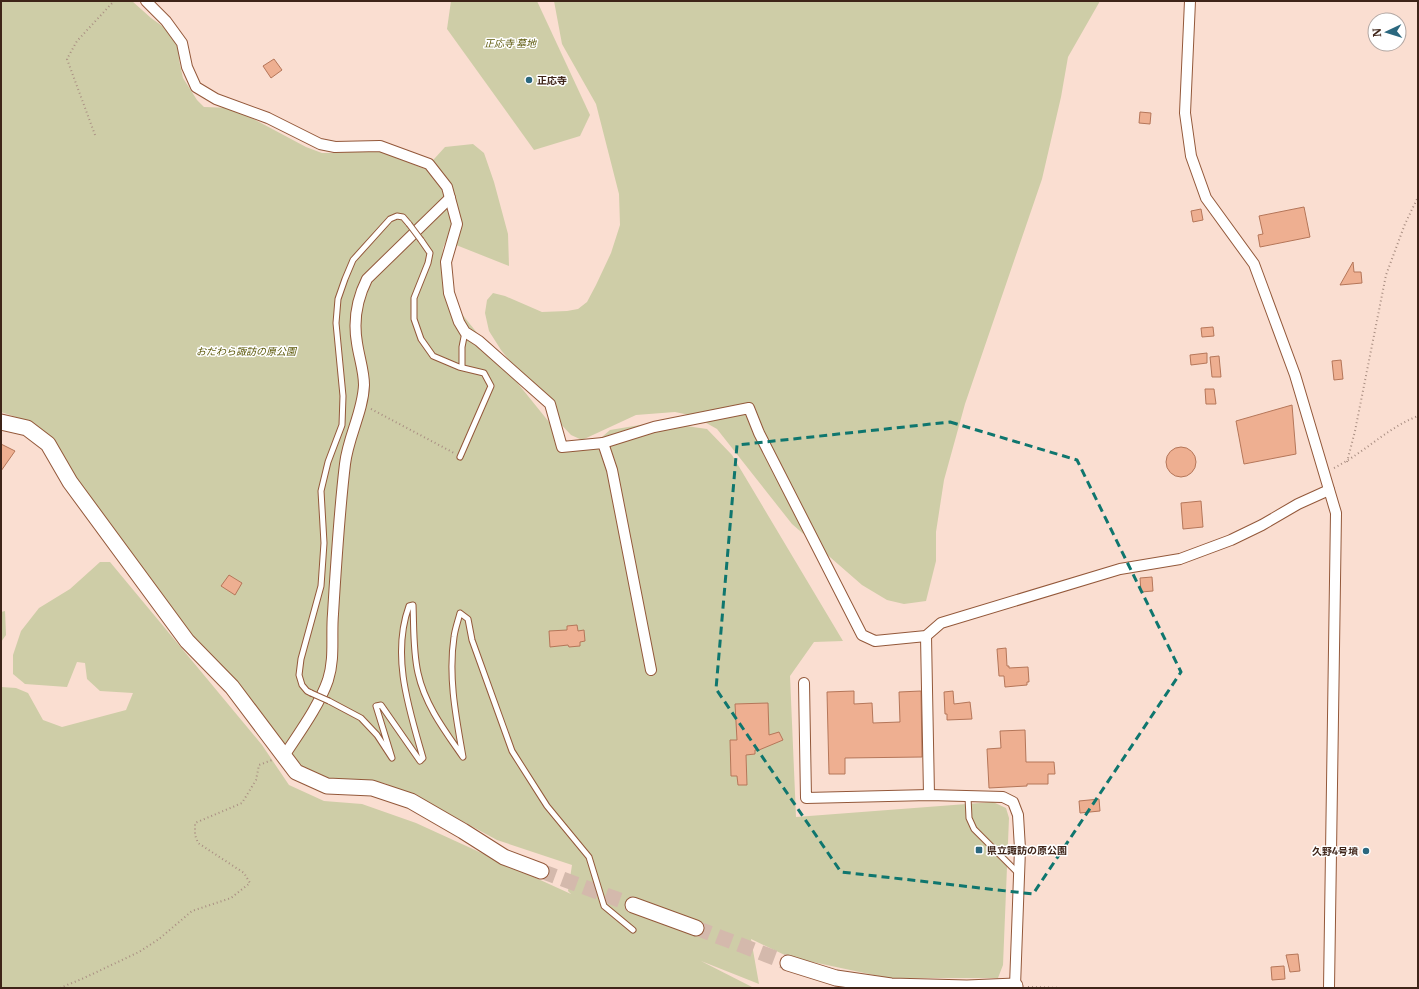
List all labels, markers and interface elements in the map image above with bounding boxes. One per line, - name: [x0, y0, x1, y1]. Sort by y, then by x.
- north arrow: [1367, 12, 1407, 52]
- text: N: [1370, 28, 1384, 38]
- park label: 正応寺 墓地: [484, 37, 537, 50]
- place label: 正応寺: [537, 74, 567, 87]
- marker: 正応寺: [524, 75, 534, 85]
- park label: おだわら諏訪の原公園: [196, 345, 298, 358]
- place label: 県立諏訪の原公園: [987, 844, 1067, 857]
- marker: 県立諏訪の原公園: [974, 845, 984, 855]
- place label: 久野4号墳: [1312, 845, 1359, 858]
- marker: 久野4号墳: [1361, 846, 1371, 856]

